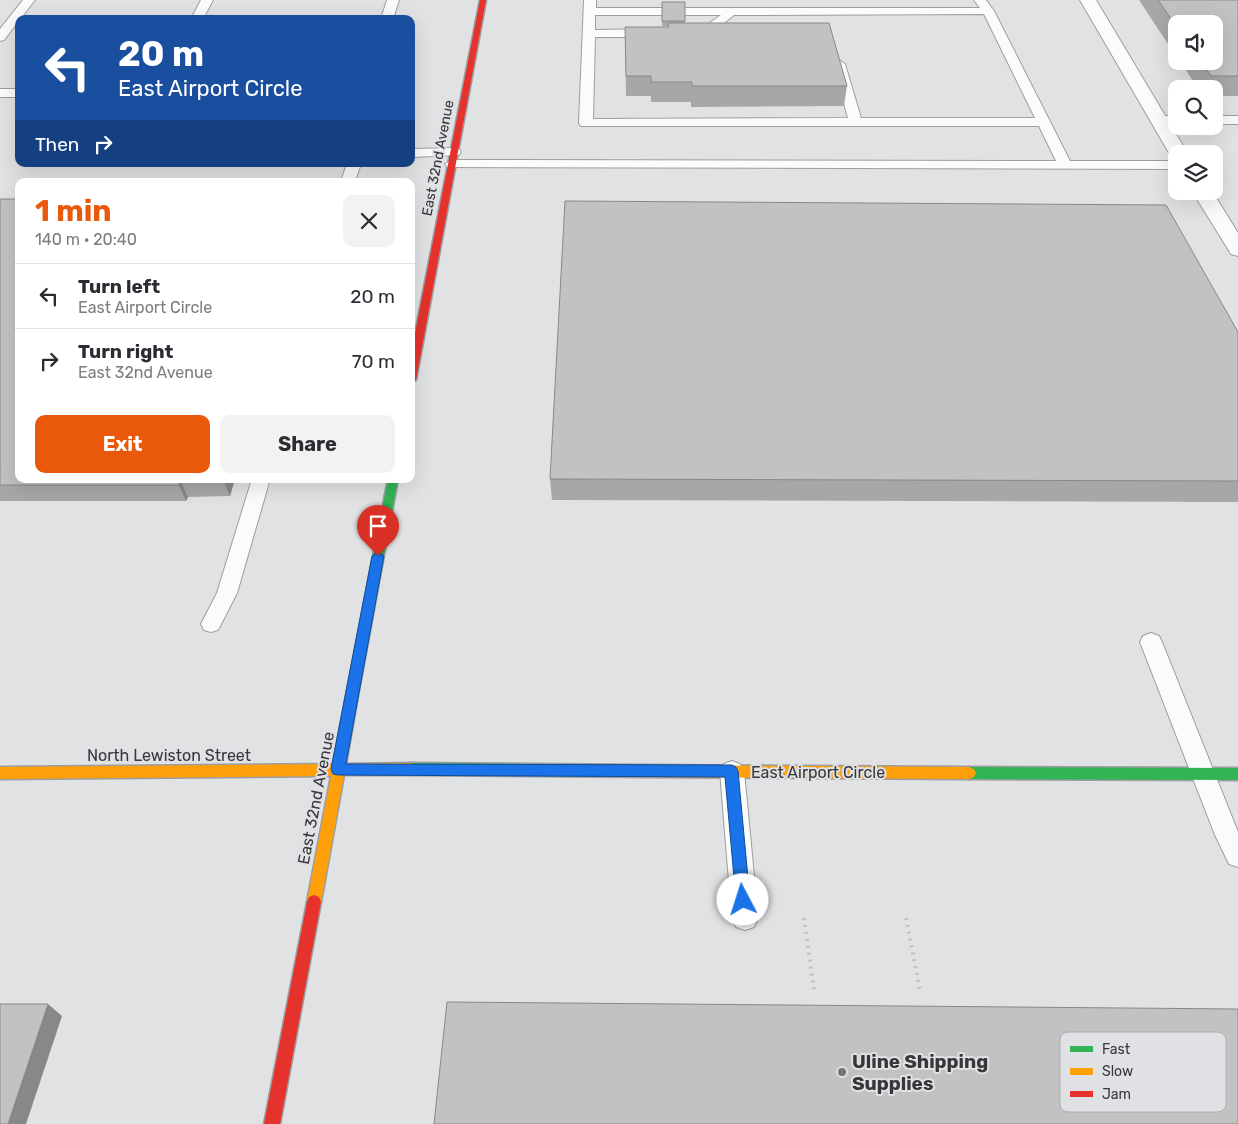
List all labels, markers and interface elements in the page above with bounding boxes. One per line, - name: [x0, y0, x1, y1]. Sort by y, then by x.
- map controls: [1168, 15, 1223, 200]
- button: sound: [1168, 15, 1223, 70]
- text: 20 m: [118, 33, 204, 75]
- icon: left: [35, 35, 100, 100]
- text: East Airport Circle: [118, 75, 303, 102]
- button: search: [1168, 80, 1223, 135]
- street label: East 32nd Avenue: [418, 98, 458, 217]
- icon: right: [89, 130, 117, 158]
- text: Then: [35, 133, 79, 156]
- button: layers: [1168, 145, 1223, 200]
- text: 1 min: [35, 193, 112, 229]
- button: close: [343, 195, 395, 247]
- text: 140 m · 20:40: [35, 230, 137, 249]
- text: Turn left: [78, 275, 160, 298]
- icon: left: [35, 282, 63, 310]
- text: 20 m: [350, 285, 395, 308]
- text: East Airport Circle: [78, 298, 212, 317]
- text: Turn right: [78, 340, 173, 363]
- icon: right: [35, 347, 63, 375]
- text: 70 m: [352, 350, 395, 373]
- text: East 32nd Avenue: [78, 363, 213, 382]
- button: Exit: [35, 415, 210, 473]
- button: Share: [220, 415, 395, 473]
- pin: [357, 505, 399, 556]
- icon: arrive: [364, 512, 392, 540]
- street label: East 32nd Avenue: [294, 730, 338, 866]
- street label: North Lewiston Street: [87, 746, 251, 765]
- street label: East Airport Circle: [751, 763, 885, 782]
- position arrow: [716, 873, 768, 925]
- legend: [1060, 1032, 1226, 1112]
- text: Fast: [1102, 1041, 1131, 1058]
- place label: Uline Shipping Supplies: [852, 1050, 988, 1095]
- text: Slow: [1102, 1063, 1133, 1080]
- marker: Uline Shipping Supplies: [836, 1066, 848, 1078]
- text: Jam: [1102, 1086, 1131, 1103]

